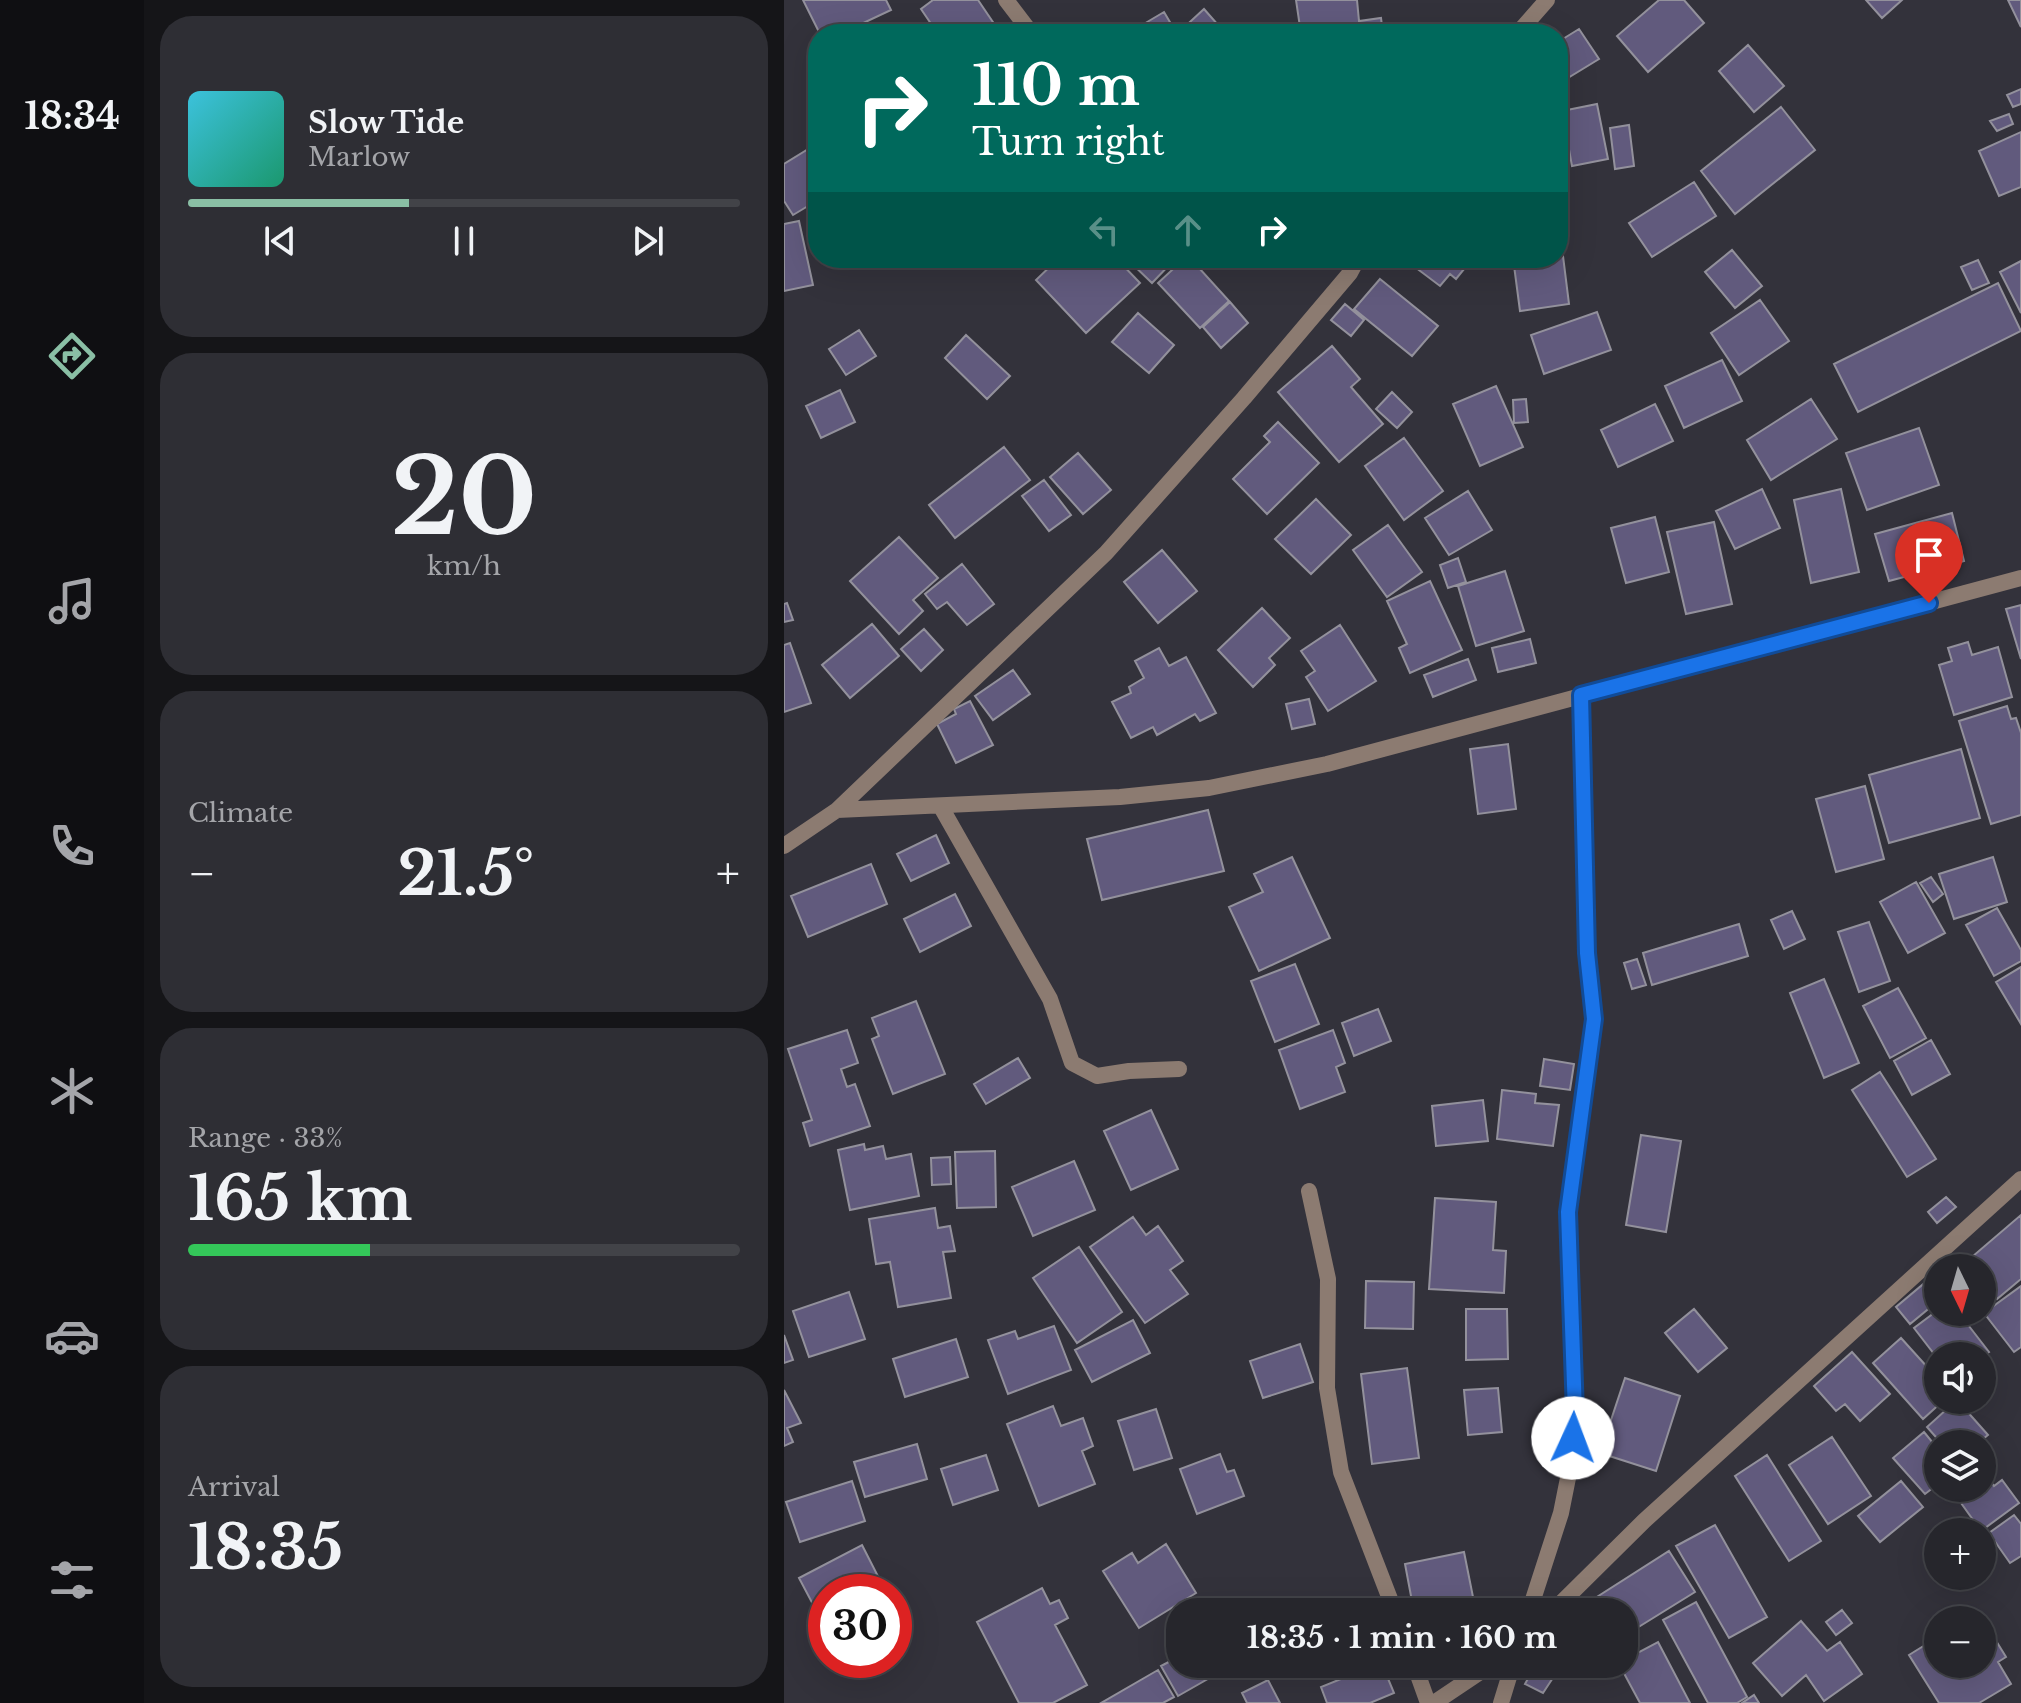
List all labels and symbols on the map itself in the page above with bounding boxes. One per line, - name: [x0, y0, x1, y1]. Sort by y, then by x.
- pin: [1895, 521, 1963, 603]
- north arrow: [1924, 1254, 1996, 1326]
- position arrow: [1531, 1396, 1615, 1480]
- speed limit sign: 30: [808, 1574, 912, 1678]

